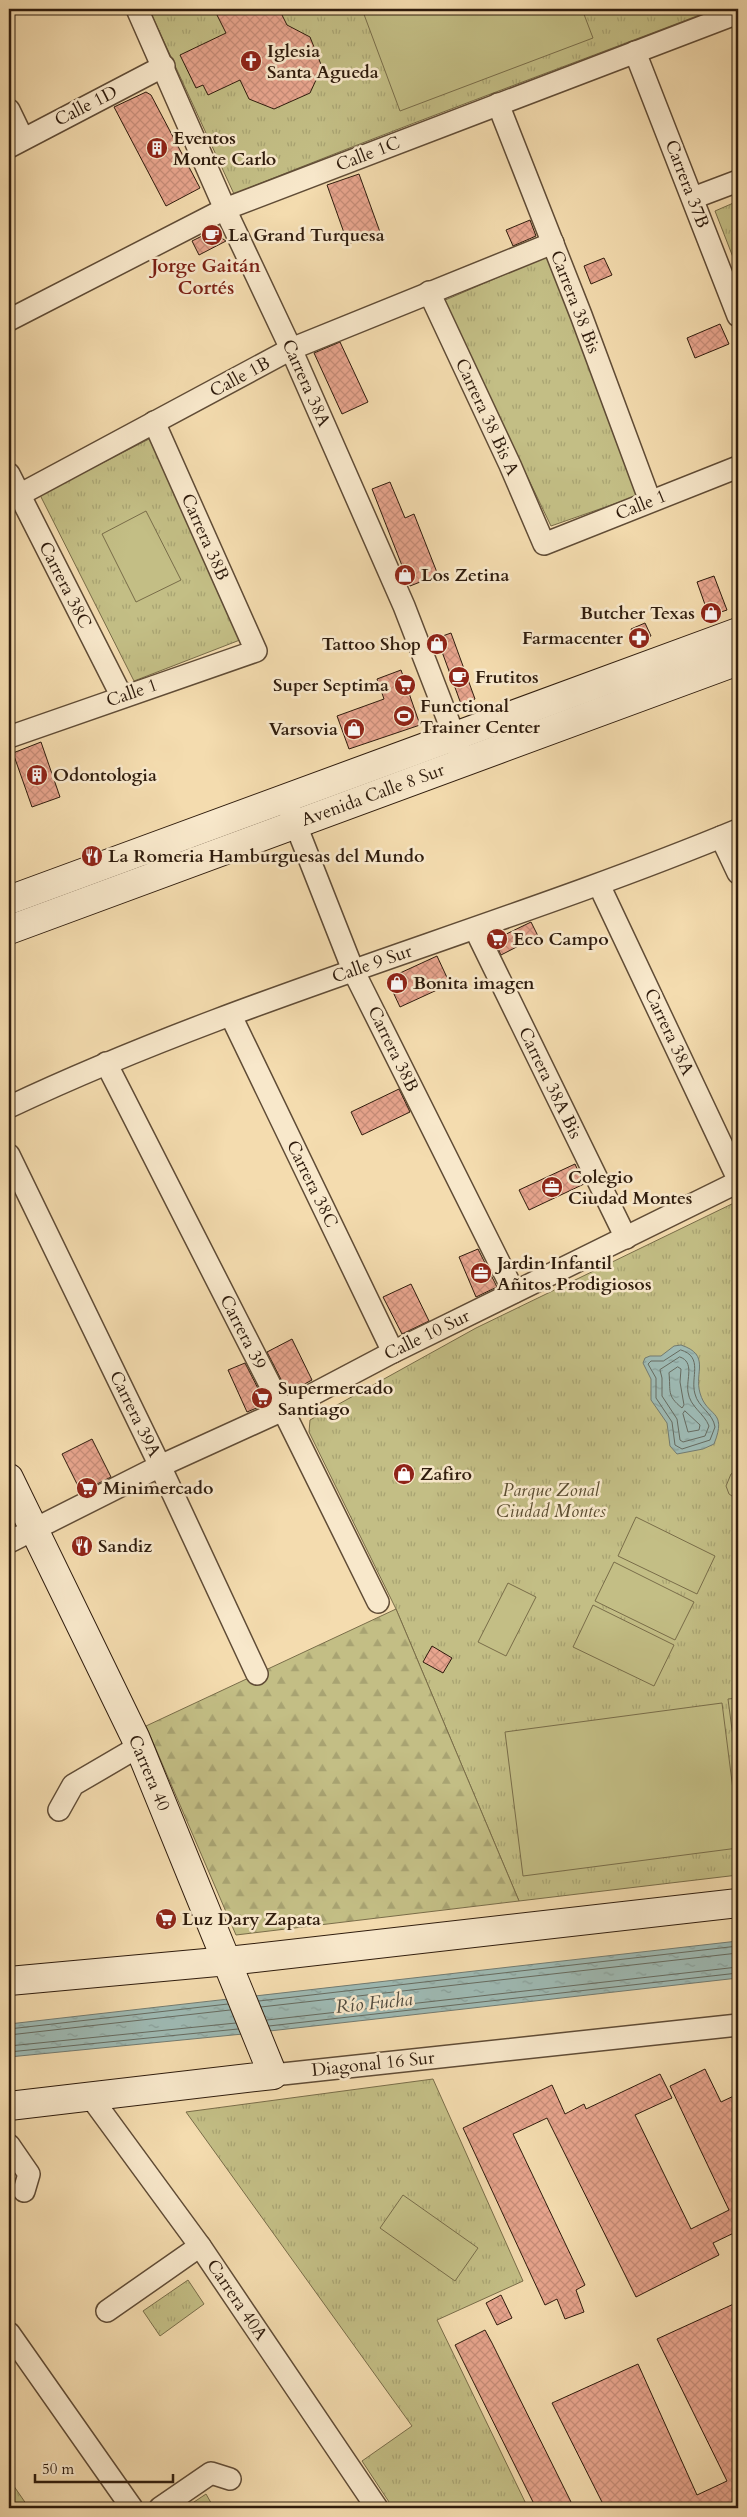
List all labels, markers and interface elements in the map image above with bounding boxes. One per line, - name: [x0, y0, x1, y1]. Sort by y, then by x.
- place label: Iglesia Santa Agueda: [267, 39, 379, 85]
- church icon: Iglesia Santa Agueda: [239, 49, 263, 73]
- street label: Calle 1D: [50, 80, 122, 132]
- place label: Eventos Monte Carlo: [173, 126, 276, 172]
- street label: Calle 1C: [332, 130, 404, 178]
- building icon: Eventos Monte Carlo: [145, 136, 169, 160]
- street label: Carrera 37B: [659, 136, 715, 232]
- cafe icon: La Grand Turquesa: [200, 223, 224, 247]
- place label: La Grand Turquesa: [228, 223, 385, 248]
- street label: Carrera 38 Bis: [544, 247, 606, 357]
- district label: Jorge Gaitán Cortés: [148, 253, 261, 301]
- street label: Carrera 38A: [276, 335, 336, 431]
- street label: Calle 1B: [205, 351, 275, 403]
- street label: Carrera 38 Bis A: [449, 354, 525, 480]
- street label: Calle 1: [612, 483, 670, 527]
- street label: Carrera 38B: [175, 490, 235, 584]
- street label: Carrera 38C: [32, 537, 98, 633]
- shop icon: Los Zetina: [393, 563, 417, 587]
- place label: Los Zetina: [421, 563, 509, 588]
- place label: Butcher Texas: [580, 601, 695, 626]
- shop icon: Butcher Texas: [699, 601, 723, 625]
- place label: Farmacenter: [522, 626, 624, 651]
- pharmacy icon: Farmacenter: [627, 626, 651, 650]
- place label: Tattoo Shop: [321, 632, 421, 657]
- shop icon: Tattoo Shop: [425, 632, 449, 656]
- cafe icon: Frutitos: [447, 665, 471, 689]
- place label: Frutitos: [475, 665, 539, 690]
- street label: Calle 1: [103, 673, 161, 713]
- place label: Super Septima: [273, 673, 389, 698]
- supermarket icon: Super Septima: [393, 673, 417, 697]
- place label: Functional Trainer Center: [420, 694, 541, 740]
- sports icon: Functional Trainer Center: [392, 704, 416, 728]
- place label: Varsovia: [269, 717, 338, 742]
- shop icon: Varsovia: [342, 717, 366, 741]
- street label: Avenida Calle 8 Sur: [298, 757, 449, 833]
- building icon: Odontologia: [25, 763, 49, 787]
- place label: Odontologia: [53, 763, 157, 788]
- restaurant icon: La Romeria Hamburguesas del Mundo: [80, 844, 104, 868]
- place label: La Romeria Hamburguesas del Mundo: [108, 844, 425, 869]
- supermarket icon: Eco Campo: [485, 927, 509, 951]
- place label: Eco Campo: [513, 927, 609, 952]
- street label: Calle 9 Sur: [329, 938, 416, 989]
- shop icon: Bonita imagen: [385, 971, 409, 995]
- place label: Bonita imagen: [413, 971, 535, 996]
- street label: Carrera 38A: [638, 984, 700, 1080]
- street label: Carrera 38B: [361, 1002, 425, 1096]
- street label: Carrera 38A Bis: [512, 1023, 588, 1143]
- street label: Carrera 38C: [280, 1136, 344, 1232]
- place label: Colegio Ciudad Montes: [568, 1165, 693, 1211]
- office icon: Colegio Ciudad Montes: [540, 1175, 564, 1199]
- place label: Jardin Infantil Añitos Prodigiosos: [494, 1251, 652, 1297]
- office icon: Jardin Infantil Añitos Prodigiosos: [469, 1261, 493, 1285]
- street label: Carrera 39: [214, 1290, 272, 1374]
- street label: Calle 10 Sur: [380, 1303, 474, 1366]
- street label: Carrera 39A: [103, 1367, 167, 1462]
- place label: Supermercado Santiago: [278, 1376, 393, 1422]
- supermarket icon: Supermercado Santiago: [250, 1386, 274, 1410]
- shop icon: Zafiro: [392, 1462, 416, 1486]
- place label: Zafiro: [420, 1462, 472, 1487]
- supermarket icon: Minimercado: [75, 1476, 99, 1500]
- place label: Minimercado: [103, 1476, 214, 1501]
- park label: Parque Zonal Ciudad Montes: [496, 1478, 606, 1524]
- restaurant icon: Sandiz: [70, 1534, 94, 1558]
- place label: Sandiz: [98, 1534, 153, 1559]
- street label: Carrera 40: [122, 1731, 176, 1815]
- supermarket icon: Luz Dary Zapata: [154, 1907, 178, 1931]
- place label: Luz Dary Zapata: [182, 1907, 321, 1932]
- water label: Río Fucha: [334, 1986, 414, 2020]
- street label: Diagonal 16 Sur: [310, 2045, 436, 2083]
- street label: Carrera 40A: [201, 2254, 274, 2346]
- scale bar: [35, 2452, 172, 2484]
- text: 50 m: [42, 2459, 74, 2479]

